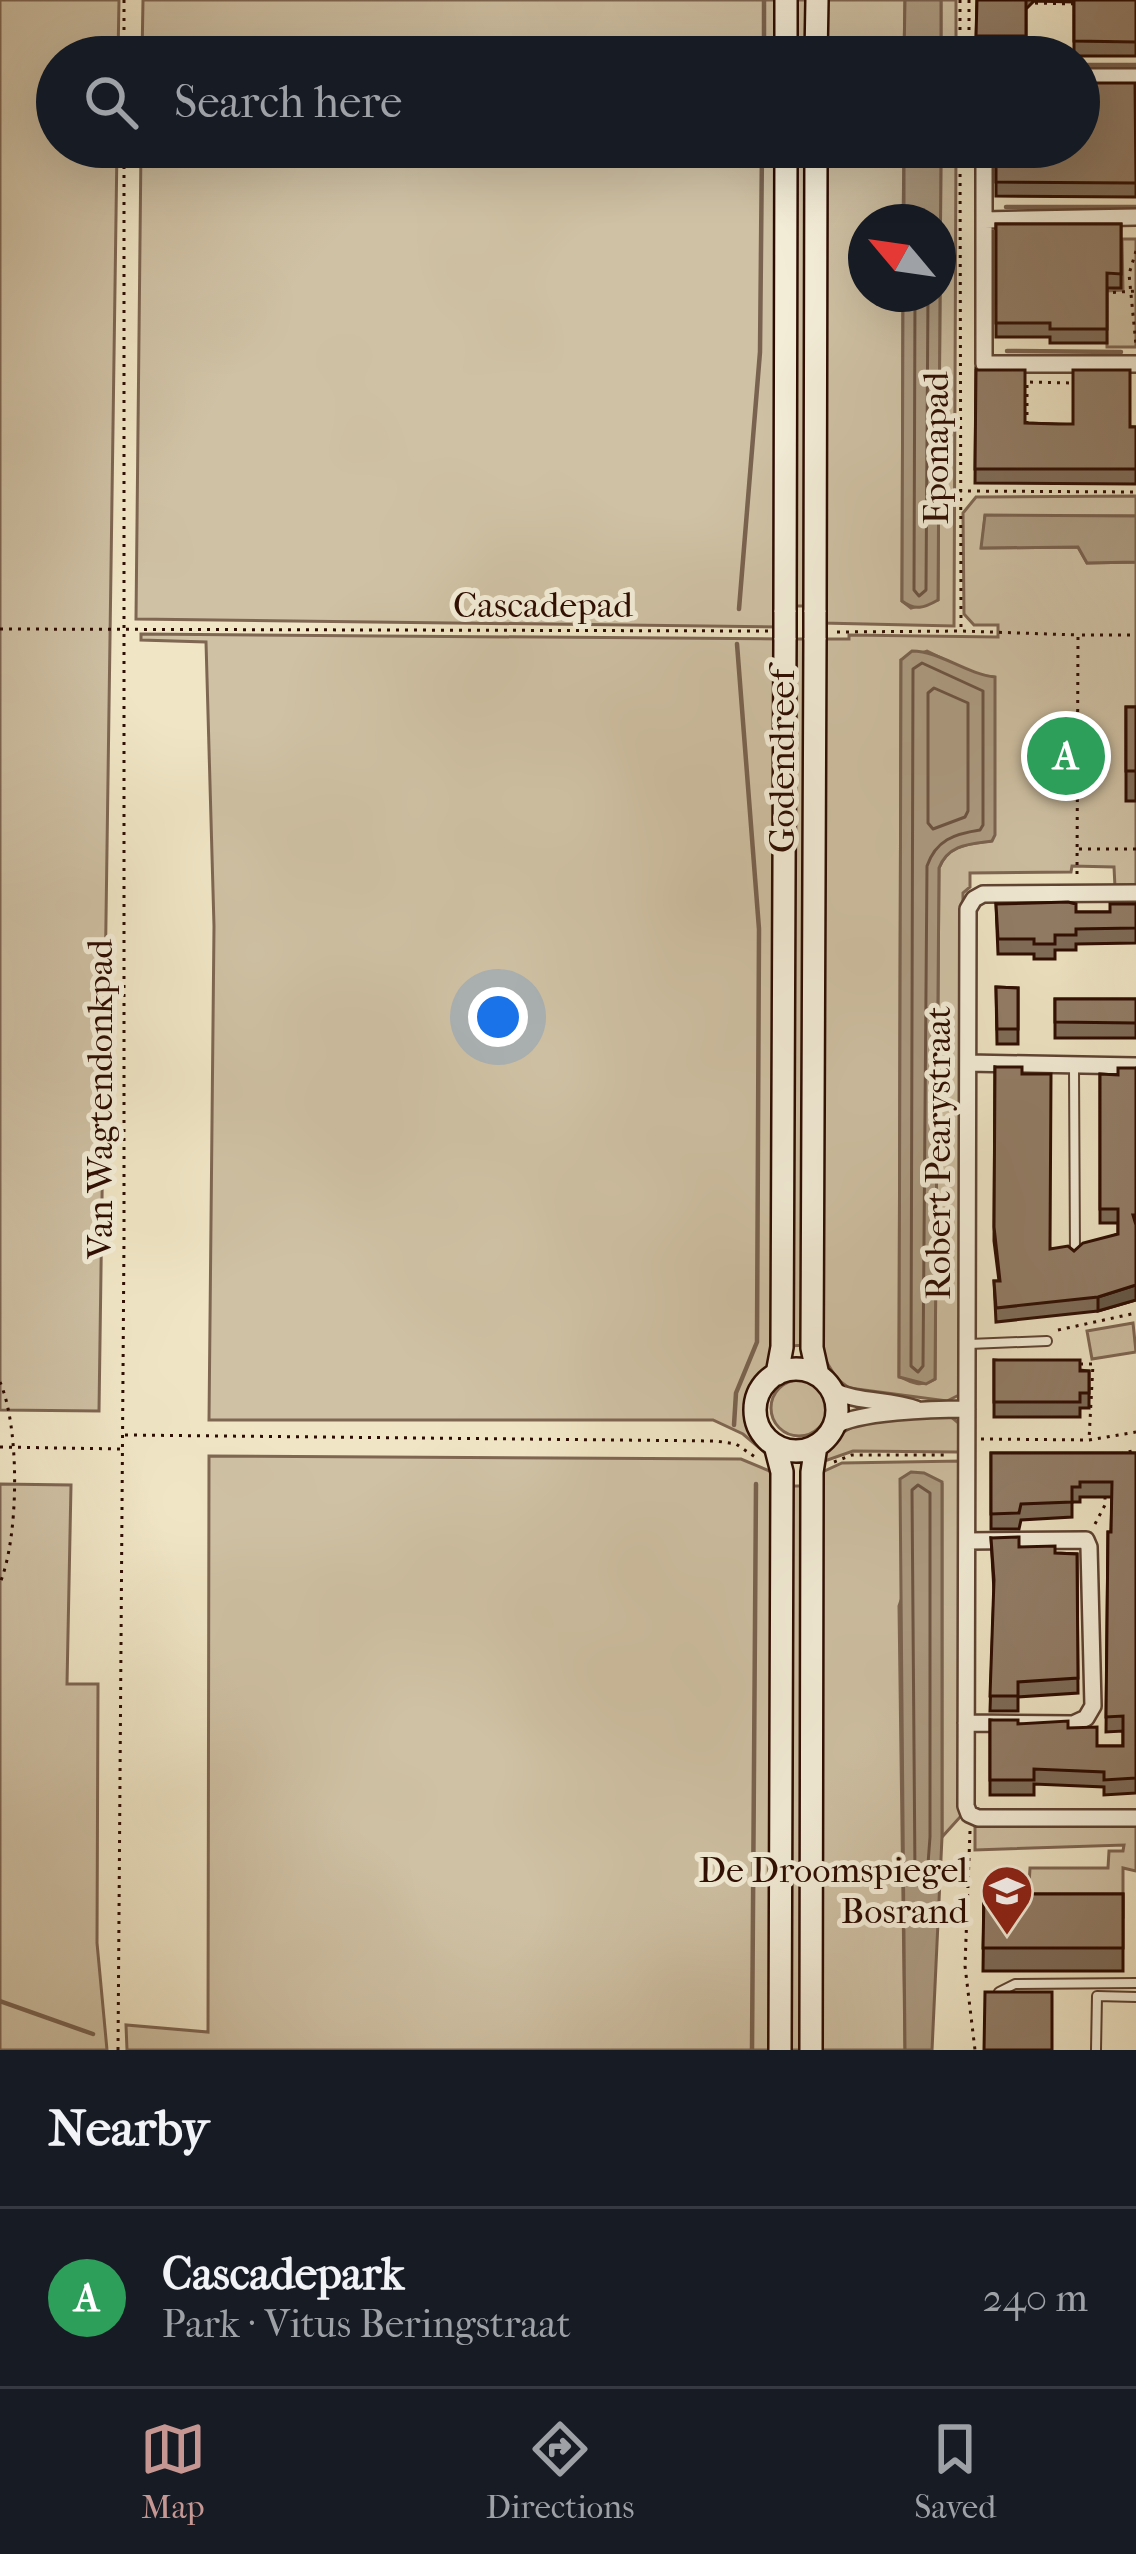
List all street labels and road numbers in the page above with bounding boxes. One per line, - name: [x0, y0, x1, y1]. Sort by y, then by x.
- street label: Eponapad: [915, 371, 957, 524]
- street label: Cascadepad: [453, 584, 633, 626]
- street label: Godendreef: [761, 662, 803, 853]
- street label: Van Wagtendonkpad: [79, 939, 121, 1260]
- street label: Robert Pearystraat: [917, 1006, 959, 1300]

